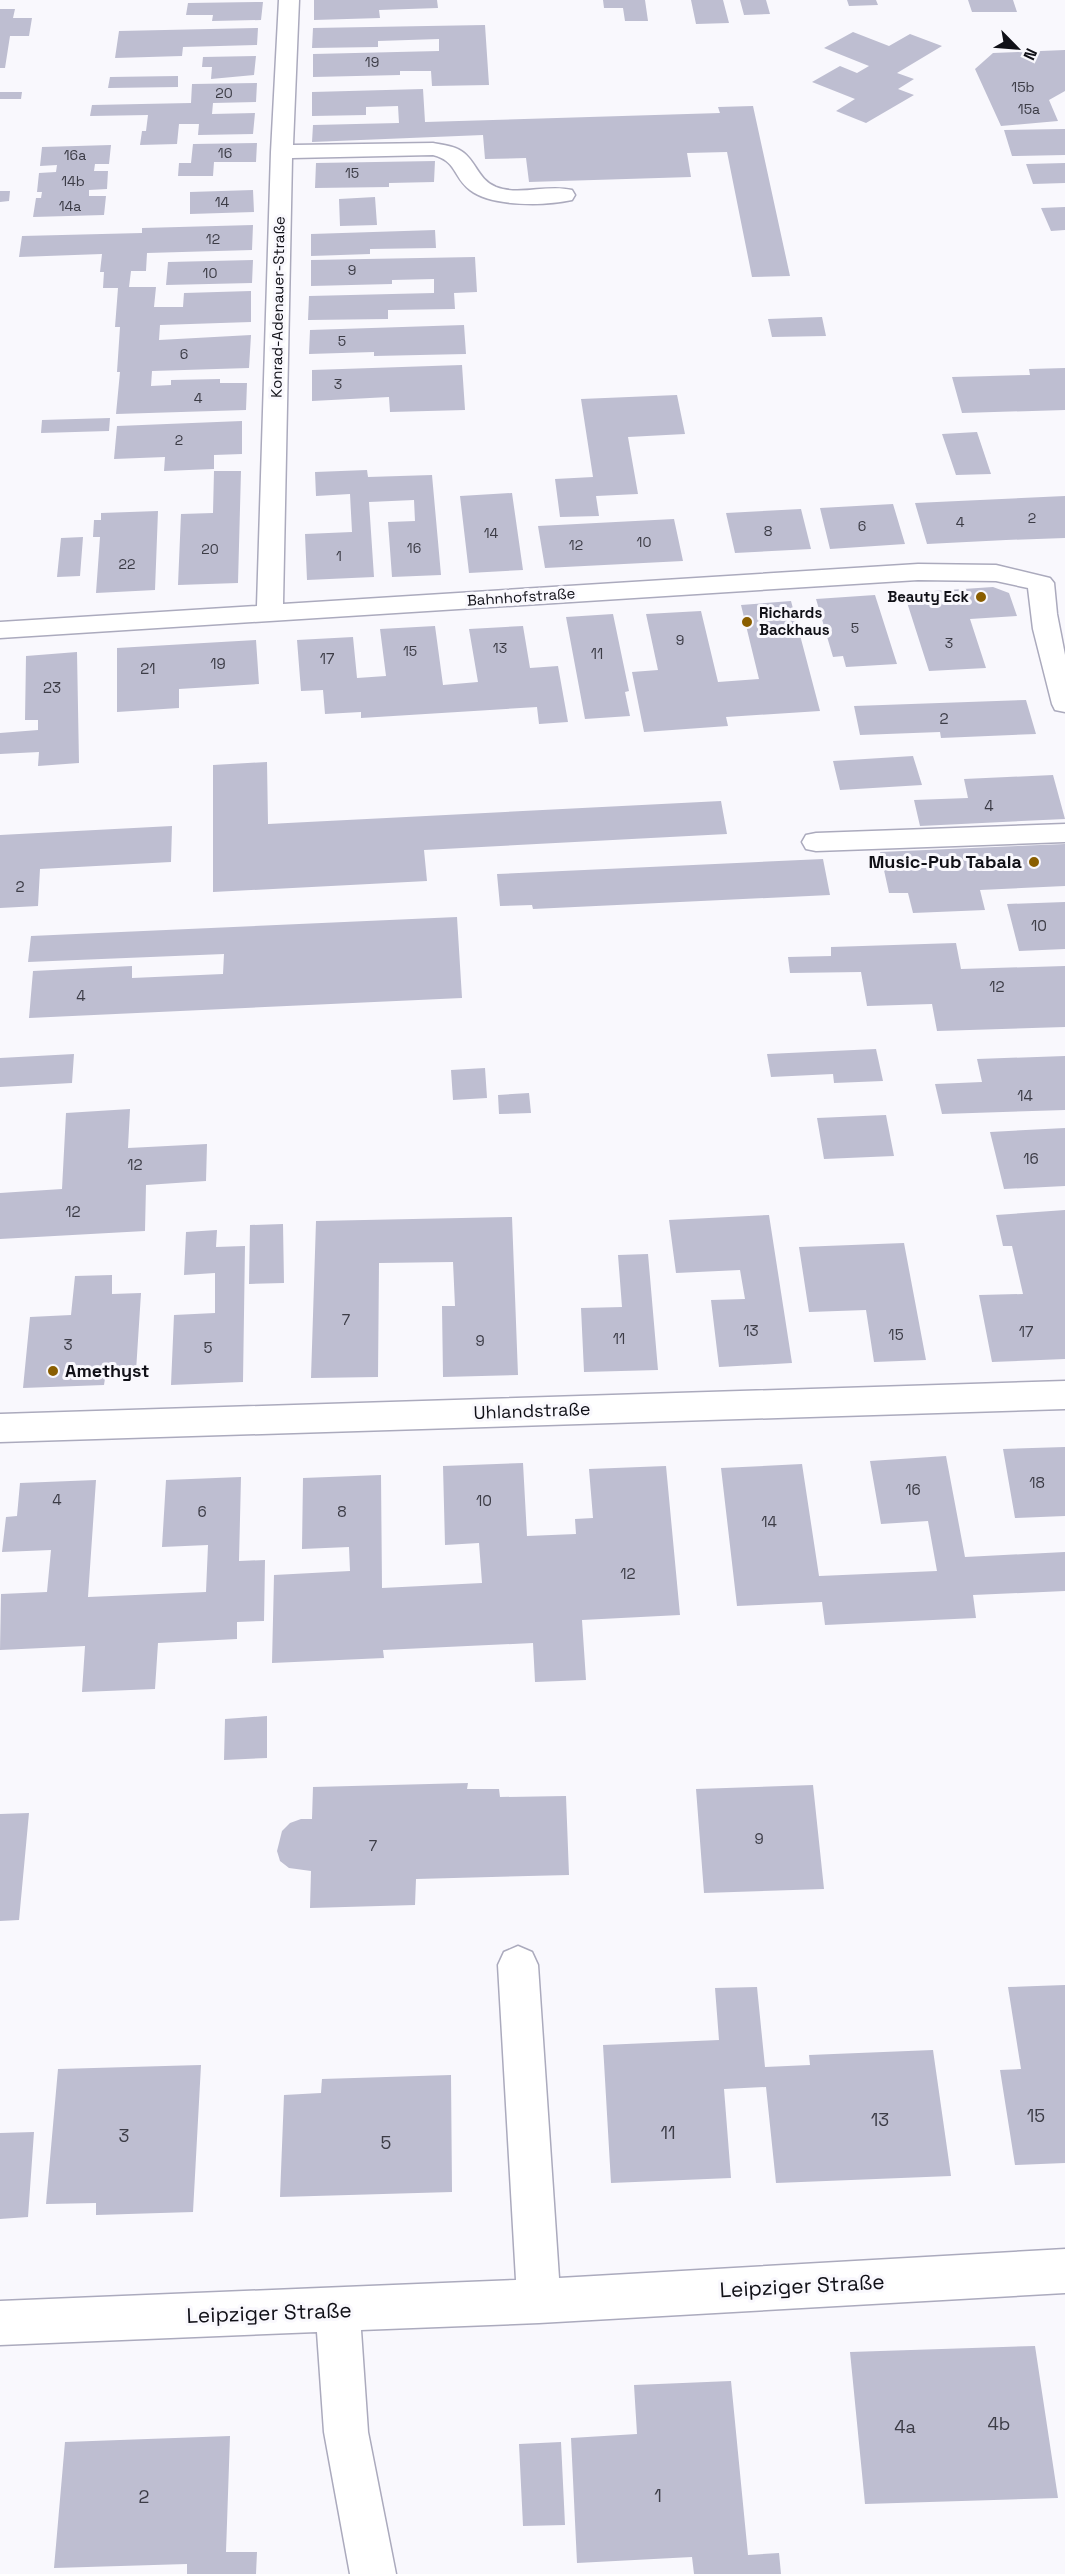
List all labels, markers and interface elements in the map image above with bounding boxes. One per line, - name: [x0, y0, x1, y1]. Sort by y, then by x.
- north arrow: [987, 18, 1047, 78]
- text: N: [1018, 45, 1042, 63]
- house number: 19: [365, 53, 379, 71]
- house number: 15b: [1011, 78, 1035, 96]
- house number: 20: [215, 84, 233, 102]
- house number: 15a: [1018, 100, 1040, 118]
- house number: 16: [218, 144, 232, 162]
- house number: 16a: [64, 146, 86, 164]
- house number: 15: [345, 164, 359, 182]
- house number: 14b: [61, 172, 85, 190]
- house number: 14: [215, 193, 230, 211]
- house number: 14a: [59, 197, 81, 215]
- street label: Konrad-Adenauer-Straße: [266, 216, 289, 398]
- house number: 12: [206, 230, 220, 248]
- house number: 9: [348, 261, 356, 279]
- house number: 10: [203, 264, 217, 282]
- house number: 5: [338, 332, 346, 350]
- house number: 6: [180, 345, 188, 363]
- house number: 3: [334, 375, 342, 393]
- house number: 4: [194, 389, 203, 407]
- house number: 2: [175, 431, 183, 449]
- house number: 2: [1028, 509, 1036, 527]
- house number: 4: [956, 513, 965, 531]
- house number: 6: [858, 517, 866, 535]
- house number: 8: [764, 522, 773, 540]
- house number: 14: [484, 524, 499, 542]
- house number: 10: [637, 533, 651, 551]
- house number: 12: [569, 536, 583, 554]
- house number: 16: [407, 539, 421, 557]
- house number: 20: [201, 540, 219, 558]
- house number: 1: [336, 547, 342, 565]
- house number: 22: [119, 555, 135, 573]
- street label: Bahnhofstraße: [466, 583, 576, 610]
- place label: Beauty Eck: [887, 587, 970, 606]
- marker: Beauty Eck: [974, 590, 988, 604]
- place label: Richards Backhaus: [759, 603, 830, 639]
- marker: Richards Backhaus: [740, 615, 754, 629]
- house number: 5: [851, 619, 859, 637]
- house number: 9: [676, 631, 684, 649]
- house number: 3: [945, 634, 953, 652]
- house number: 13: [493, 639, 507, 657]
- house number: 15: [403, 642, 417, 660]
- house number: 11: [591, 644, 603, 663]
- house number: 17: [320, 649, 334, 668]
- house number: 19: [210, 654, 226, 673]
- house number: 21: [140, 659, 156, 678]
- house number: 23: [43, 678, 61, 697]
- house number: 2: [939, 709, 949, 728]
- house number: 4: [984, 796, 994, 815]
- place label: Music-Pub Tabala: [868, 850, 1023, 873]
- marker: Music-Pub Tabala: [1027, 855, 1041, 869]
- house number: 2: [15, 877, 25, 896]
- house number: 10: [1031, 916, 1047, 935]
- house number: 12: [989, 977, 1005, 996]
- house number: 4: [76, 986, 86, 1005]
- house number: 14: [1017, 1086, 1033, 1105]
- house number: 16: [1023, 1149, 1039, 1168]
- house number: 12: [127, 1155, 143, 1174]
- house number: 12: [65, 1202, 81, 1221]
- house number: 7: [342, 1310, 350, 1329]
- house number: 13: [743, 1321, 759, 1340]
- house number: 17: [1019, 1322, 1033, 1341]
- house number: 15: [888, 1325, 904, 1344]
- house number: 11: [613, 1329, 625, 1348]
- house number: 9: [475, 1331, 485, 1350]
- house number: 3: [63, 1335, 73, 1354]
- house number: 5: [204, 1338, 213, 1357]
- place label: Amethyst: [65, 1359, 150, 1382]
- marker: Amethyst: [46, 1364, 60, 1378]
- street label: Uhlandstraße: [473, 1397, 591, 1424]
- house number: 18: [1029, 1473, 1045, 1492]
- house number: 16: [905, 1480, 921, 1499]
- house number: 4: [52, 1490, 62, 1509]
- house number: 10: [476, 1491, 492, 1510]
- house number: 6: [197, 1502, 207, 1521]
- house number: 8: [337, 1502, 347, 1521]
- house number: 14: [761, 1512, 777, 1531]
- house number: 12: [620, 1564, 636, 1583]
- house number: 9: [754, 1829, 764, 1848]
- house number: 7: [369, 1836, 377, 1855]
- house number: 15: [1027, 2104, 1045, 2127]
- house number: 13: [871, 2108, 889, 2131]
- house number: 11: [660, 2121, 676, 2144]
- house number: 3: [119, 2124, 129, 2147]
- house number: 5: [381, 2131, 391, 2154]
- street label: Leipziger Straße: [719, 2268, 885, 2303]
- street label: Leipziger Straße: [186, 2296, 352, 2329]
- house number: 4b: [988, 2412, 1010, 2435]
- house number: 4a: [894, 2415, 916, 2438]
- house number: 1: [654, 2484, 662, 2507]
- house number: 2: [139, 2485, 149, 2508]

